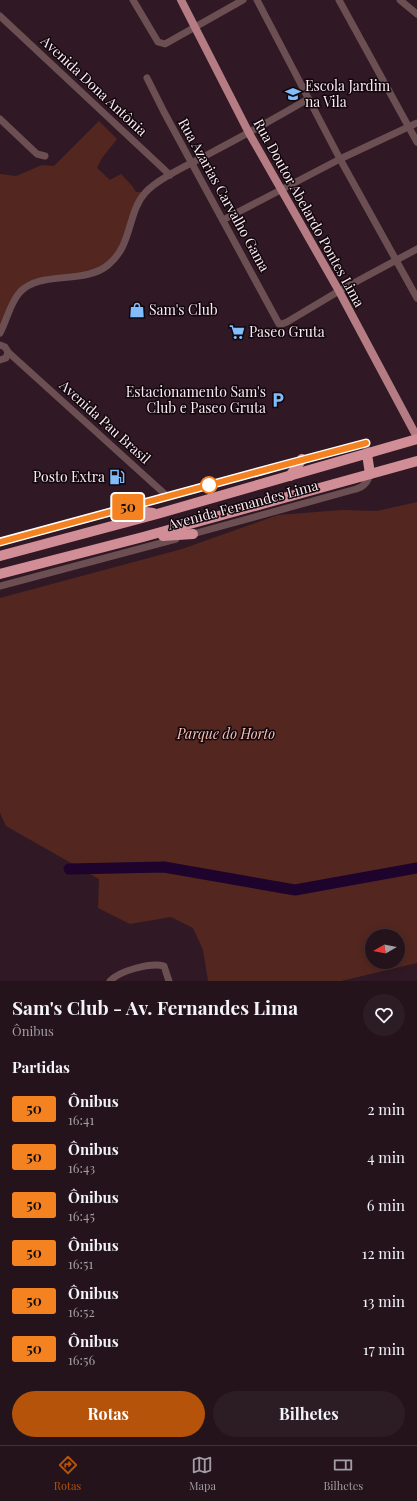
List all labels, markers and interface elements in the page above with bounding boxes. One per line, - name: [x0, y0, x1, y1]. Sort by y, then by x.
- street label: Avenida Dona Antônia: [36, 31, 152, 140]
- place label: Escola Jardim na Vila: [305, 76, 391, 111]
- school or university icon: Escola Jardim na Vila: [284, 85, 302, 103]
- street label: Rua Azarias Carvalho Gama: [174, 115, 275, 275]
- street label: Rua Doutor Abelardo Pontes Lima: [250, 115, 369, 310]
- place label: Sam's Club: [149, 300, 218, 319]
- shop icon: Sam's Club: [128, 301, 146, 319]
- place label: Paseo Gruta: [249, 322, 325, 341]
- supermarket icon: Paseo Gruta: [228, 323, 246, 341]
- street label: Avenida Pau Brasil: [55, 375, 155, 468]
- place label: Estacionamento Sam's Club e Paseo Gruta: [126, 382, 266, 417]
- parking icon: Estacionamento Sam's Club e Paseo Gruta: [269, 391, 287, 409]
- place label: Posto Extra: [33, 467, 105, 486]
- fuel station icon: Posto Extra: [108, 468, 126, 486]
- street label: Avenida Fernandes Lima: [165, 475, 320, 534]
- unlabelled marker: [200, 476, 218, 494]
- line badge: 50: [110, 494, 146, 520]
- text: 50: [120, 497, 136, 516]
- park label: Parque do Horto: [176, 724, 275, 743]
- north arrow: [365, 929, 405, 969]
- map controls: [365, 929, 405, 969]
- text: Sam's Club - Av. Fernandes Lima: [12, 994, 298, 1020]
- button: heart: [363, 994, 405, 1036]
- text: Ônibus: [12, 1022, 54, 1039]
- text: Partidas: [12, 1057, 70, 1077]
- text: Ônibus: [68, 1091, 119, 1111]
- text: 50: [26, 1099, 42, 1118]
- text: 2 min: [367, 1099, 405, 1119]
- text: 16:41: [68, 1111, 94, 1128]
- text: Ônibus: [68, 1139, 119, 1159]
- text: 50: [26, 1147, 42, 1166]
- text: 4 min: [367, 1147, 405, 1167]
- text: 16:43: [68, 1159, 95, 1176]
- text: Ônibus: [68, 1187, 119, 1207]
- text: 50: [26, 1195, 42, 1214]
- text: 6 min: [367, 1195, 405, 1215]
- text: 16:45: [68, 1207, 95, 1224]
- text: Ônibus: [68, 1235, 119, 1255]
- text: 50: [26, 1243, 42, 1262]
- text: 12 min: [362, 1243, 405, 1263]
- text: 16:51: [68, 1255, 93, 1272]
- text: Ônibus: [68, 1283, 119, 1303]
- text: 50: [26, 1291, 42, 1310]
- text: 13 min: [363, 1291, 405, 1311]
- text: 16:52: [68, 1303, 95, 1320]
- text: Ônibus: [68, 1331, 119, 1351]
- text: 50: [26, 1339, 42, 1358]
- text: 17 min: [363, 1339, 405, 1359]
- text: 16:56: [68, 1351, 95, 1368]
- button: Rotas: [12, 1391, 205, 1437]
- button: Bilhetes: [213, 1391, 405, 1437]
- tab: Rotas: [54, 1454, 81, 1493]
- tab: Mapa: [189, 1454, 216, 1493]
- tab: Bilhetes: [324, 1454, 363, 1493]

